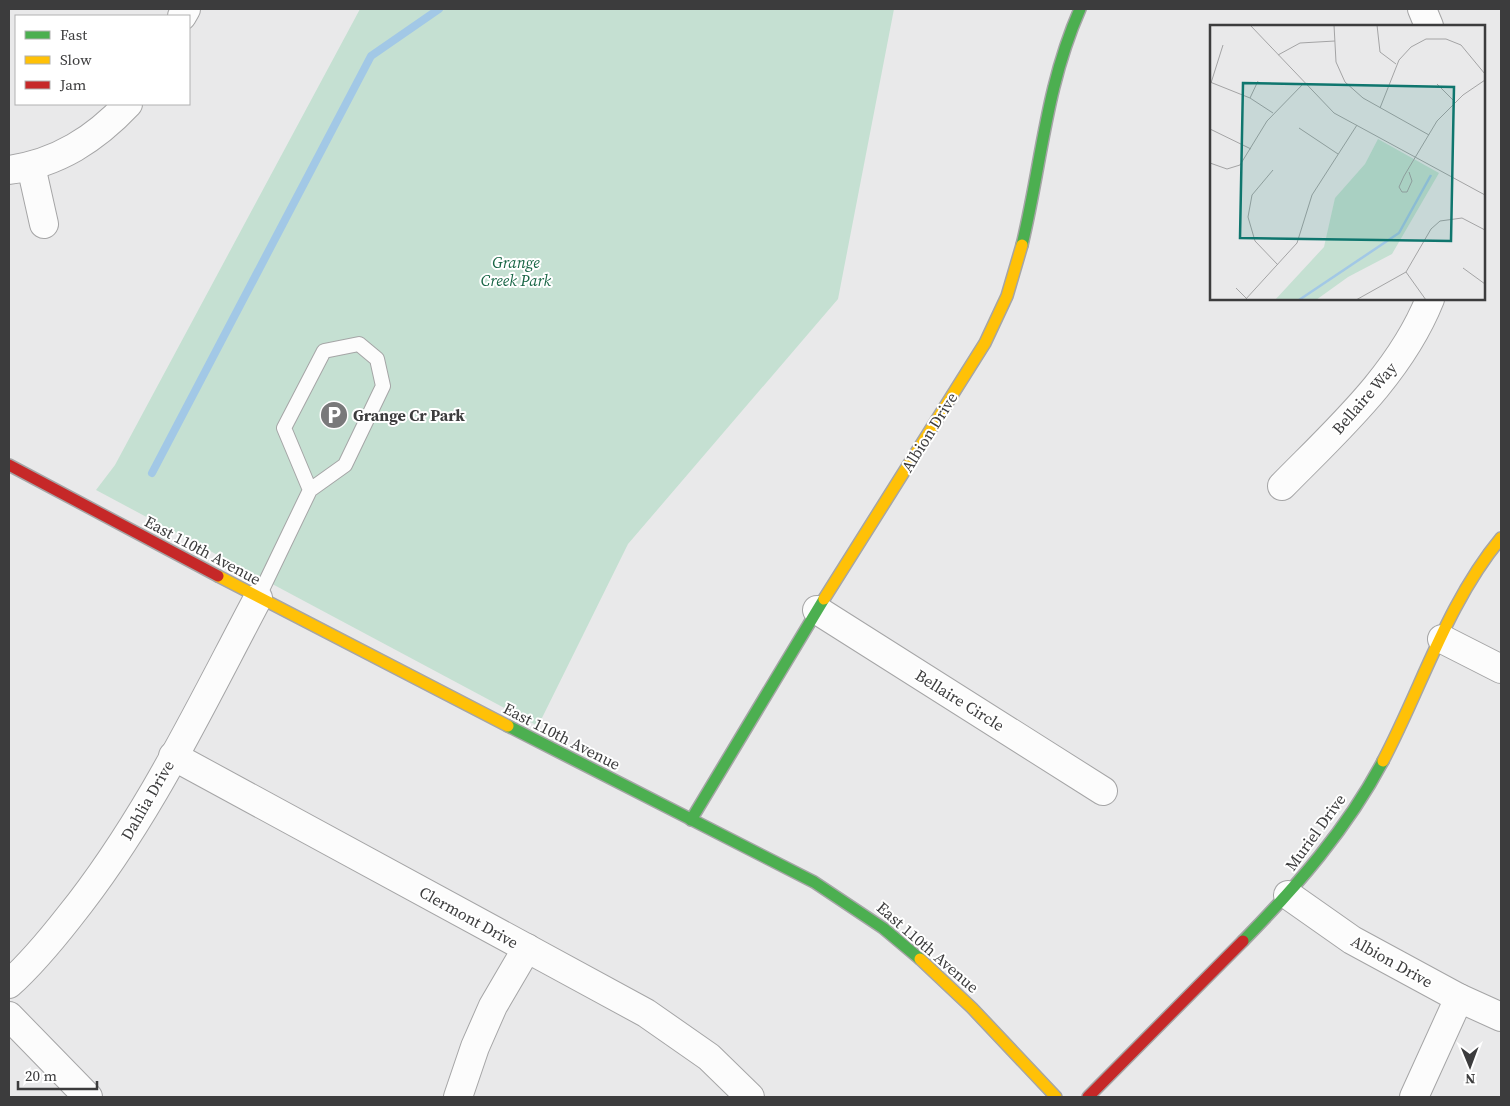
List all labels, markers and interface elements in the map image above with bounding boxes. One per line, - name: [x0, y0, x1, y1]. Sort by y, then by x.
- legend: [15, 15, 190, 105]
- text: Fast: [60, 24, 87, 45]
- inset map: [1210, 25, 1485, 300]
- text: Slow: [60, 49, 92, 70]
- text: Jam: [59, 74, 87, 95]
- park label: Grange Creek Park: [481, 251, 552, 291]
- street label: Bellaire Way: [1327, 357, 1402, 439]
- street label: Albion Drive: [896, 388, 962, 476]
- parking icon: Grange Cr Park: [319, 400, 349, 430]
- place label: Grange Cr Park: [353, 404, 465, 426]
- street label: East 110th Avenue: [141, 510, 265, 590]
- street label: Bellaire Circle: [911, 664, 1009, 736]
- street label: East 110th Avenue: [500, 697, 624, 775]
- street label: Dahlia Drive: [115, 756, 179, 844]
- street label: Muriel Drive: [1280, 789, 1350, 875]
- street label: Clermont Drive: [416, 881, 522, 953]
- street label: East 110th Avenue: [872, 896, 984, 998]
- street label: Albion Drive: [1347, 930, 1437, 992]
- north arrow: [1445, 1041, 1495, 1091]
- scale bar: [18, 1058, 96, 1090]
- text: 20 m: [25, 1065, 57, 1086]
- text: N: [1465, 1069, 1476, 1089]

